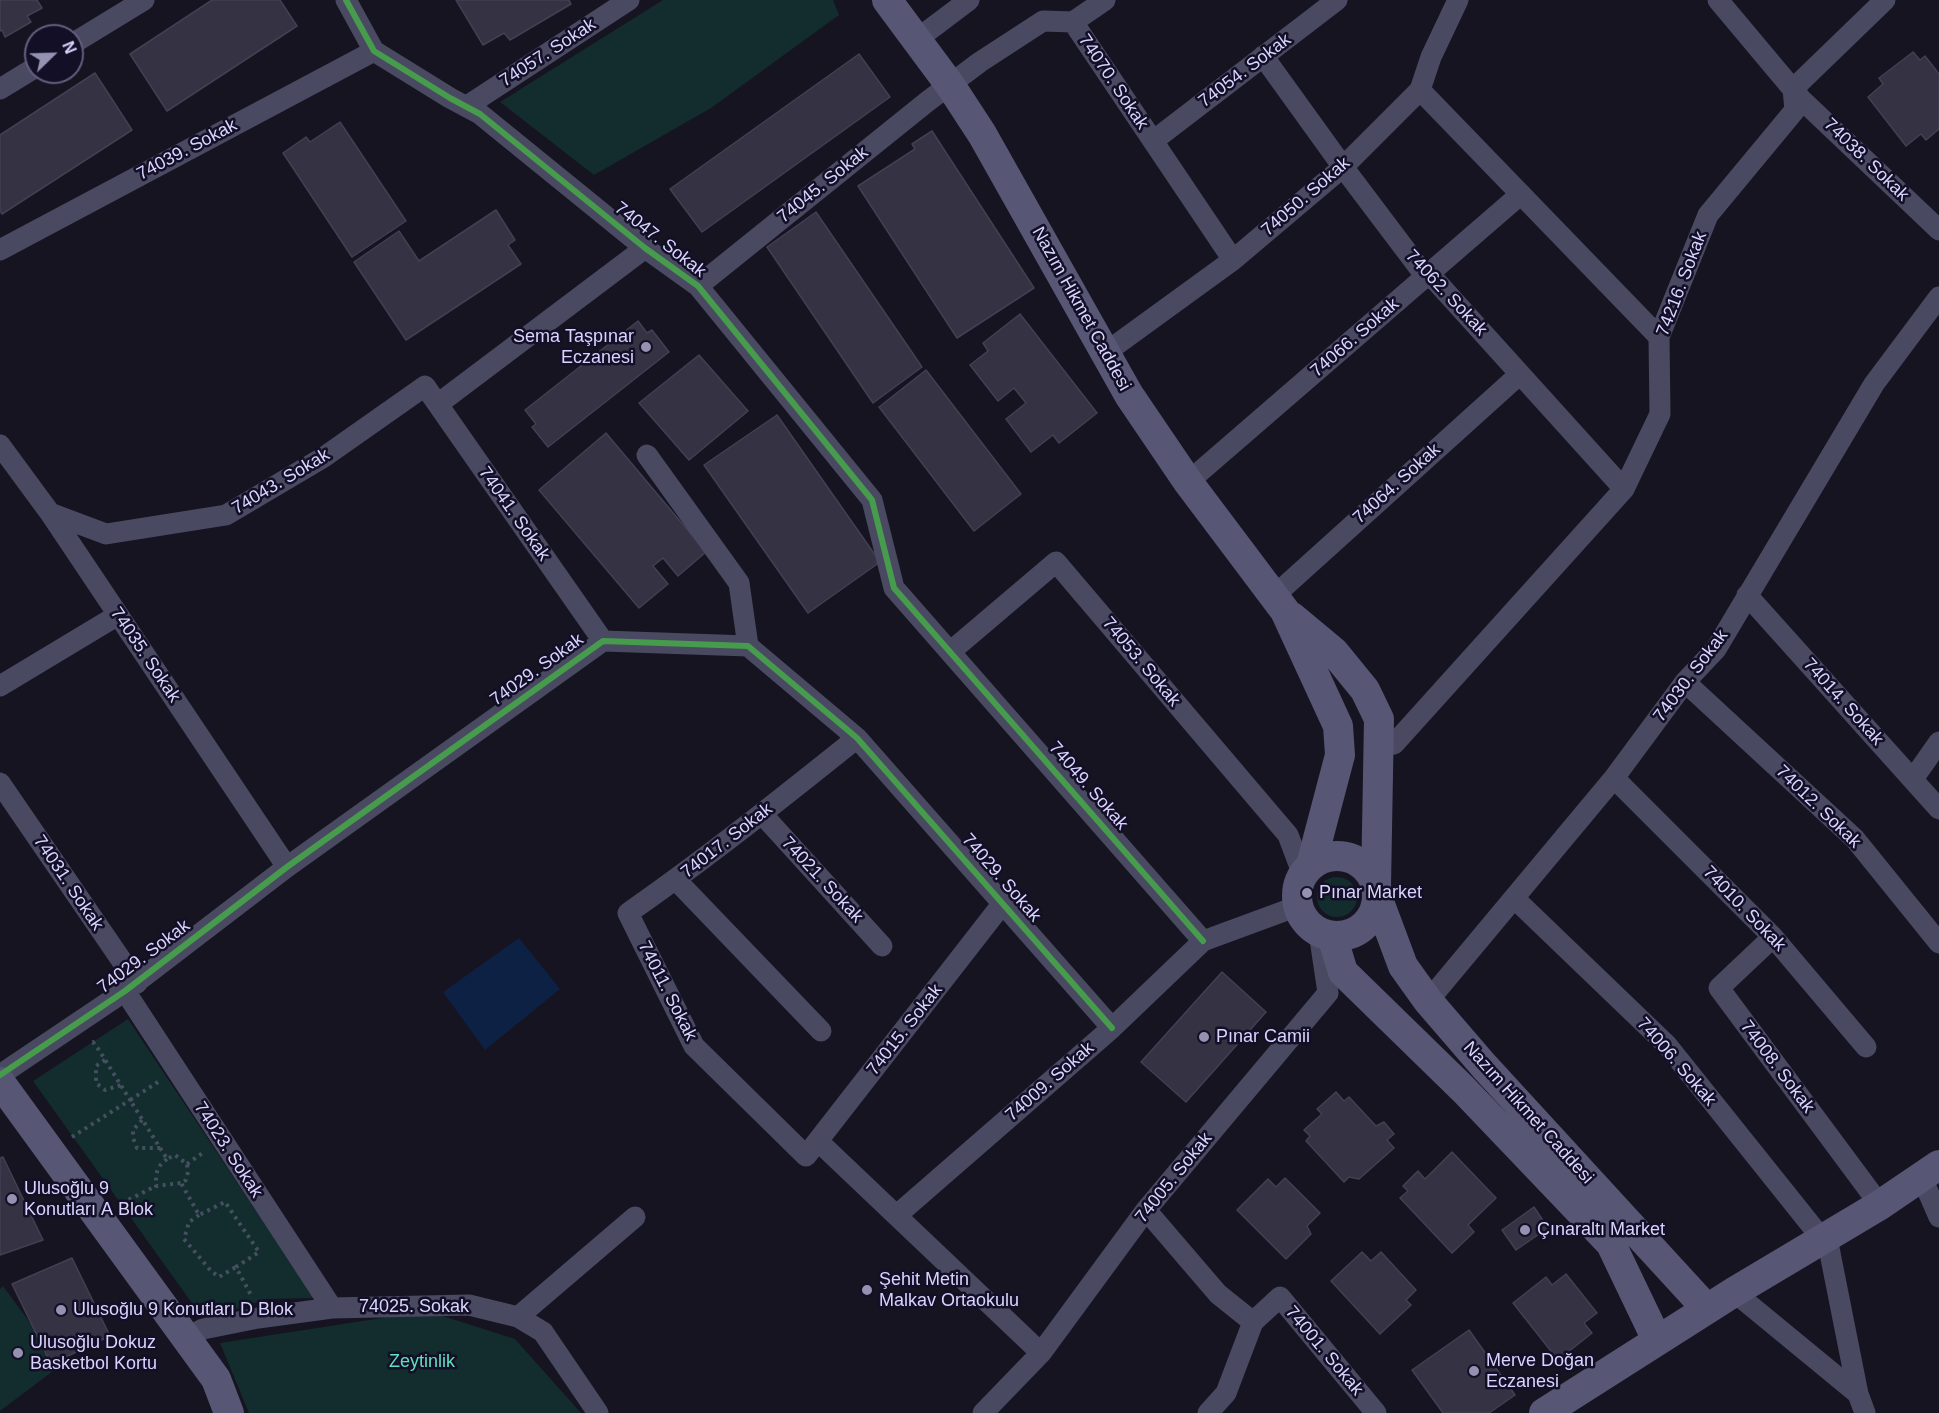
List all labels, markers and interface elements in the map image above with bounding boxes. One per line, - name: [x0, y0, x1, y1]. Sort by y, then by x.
- street label: 74057. Sokak: [496, 14, 600, 92]
- north arrow: [24, 24, 84, 84]
- street label: 74054. Sokak: [1195, 29, 1295, 113]
- street label: 74070. Sokak: [1073, 30, 1153, 134]
- text: N: [59, 39, 79, 56]
- street label: 74038. Sokak: [1819, 114, 1913, 206]
- street label: 74039. Sokak: [133, 115, 241, 185]
- street label: 74045. Sokak: [773, 142, 873, 228]
- street label: 74050. Sokak: [1257, 153, 1355, 241]
- street label: 74047. Sokak: [610, 198, 710, 282]
- street label: Nazım Hikmet Caddesi: [1027, 223, 1135, 395]
- street label: 74216. Sokak: [1652, 229, 1712, 339]
- street label: 74062. Sokak: [1401, 245, 1491, 341]
- street label: 74066. Sokak: [1306, 294, 1404, 382]
- place label: Sema Taşpınar Eczanesi: [513, 326, 634, 368]
- marker: Sema Taşpınar Eczanesi: [639, 340, 653, 354]
- street label: 74064. Sokak: [1349, 439, 1445, 529]
- street label: 74043. Sokak: [228, 444, 334, 520]
- street label: 74041. Sokak: [474, 463, 554, 565]
- street label: 74035. Sokak: [105, 603, 185, 707]
- street label: 74053. Sokak: [1097, 613, 1185, 711]
- street label: 74030. Sokak: [1649, 626, 1733, 726]
- street label: 74029. Sokak: [486, 629, 588, 711]
- street label: 74014. Sokak: [1798, 654, 1888, 750]
- street label: 74049. Sokak: [1044, 737, 1132, 835]
- street label: 74012. Sokak: [1771, 761, 1865, 853]
- street label: 74017. Sokak: [677, 799, 777, 883]
- street label: 74029. Sokak: [957, 829, 1045, 927]
- street label: 74031. Sokak: [28, 831, 108, 935]
- street label: 74021. Sokak: [777, 832, 867, 928]
- street label: 74010. Sokak: [1698, 862, 1790, 956]
- place label: Pınar Market: [1319, 882, 1422, 904]
- marker: Pınar Market: [1300, 886, 1314, 900]
- street label: 74029. Sokak: [94, 915, 194, 999]
- street label: 74011. Sokak: [633, 938, 701, 1044]
- street label: 74015. Sokak: [863, 980, 947, 1080]
- street label: 74006. Sokak: [1632, 1013, 1720, 1111]
- street label: 74008. Sokak: [1735, 1017, 1819, 1117]
- place label: Pınar Camii: [1216, 1026, 1310, 1048]
- marker: Pınar Camii: [1197, 1030, 1211, 1044]
- street label: Nazım Hikmet Caddesi: [1458, 1037, 1598, 1189]
- street label: 74009. Sokak: [1001, 1038, 1099, 1126]
- street label: 74023. Sokak: [189, 1098, 267, 1202]
- street label: 74005. Sokak: [1131, 1128, 1217, 1228]
- place label: Ulusoğlu 9 Konutları A Blok: [24, 1178, 153, 1220]
- marker: Ulusoğlu 9 Konutları A Blok: [5, 1192, 19, 1206]
- place label: Çınaraltı Market: [1537, 1219, 1665, 1241]
- marker: Çınaraltı Market: [1518, 1223, 1532, 1237]
- place label: Şehit Metin Malkav Ortaokulu: [879, 1269, 1019, 1312]
- marker: Şehit Metin Malkav Ortaokulu: [860, 1283, 874, 1297]
- street label: 74025. Sokak: [359, 1296, 469, 1318]
- place label: Ulusoğlu 9 Konutları D Blok: [73, 1299, 293, 1321]
- street label: 74001. Sokak: [1280, 1302, 1368, 1400]
- marker: Ulusoğlu 9 Konutları D Blok: [54, 1303, 68, 1317]
- place label: Ulusoğlu Dokuz Basketbol Kortu: [30, 1332, 157, 1374]
- marker: Ulusoğlu Dokuz Basketbol Kortu: [11, 1346, 25, 1360]
- place label: Merve Doğan Eczanesi: [1486, 1350, 1594, 1392]
- park label: Zeytinlik: [389, 1351, 455, 1373]
- marker: Merve Doğan Eczanesi: [1467, 1364, 1481, 1378]

